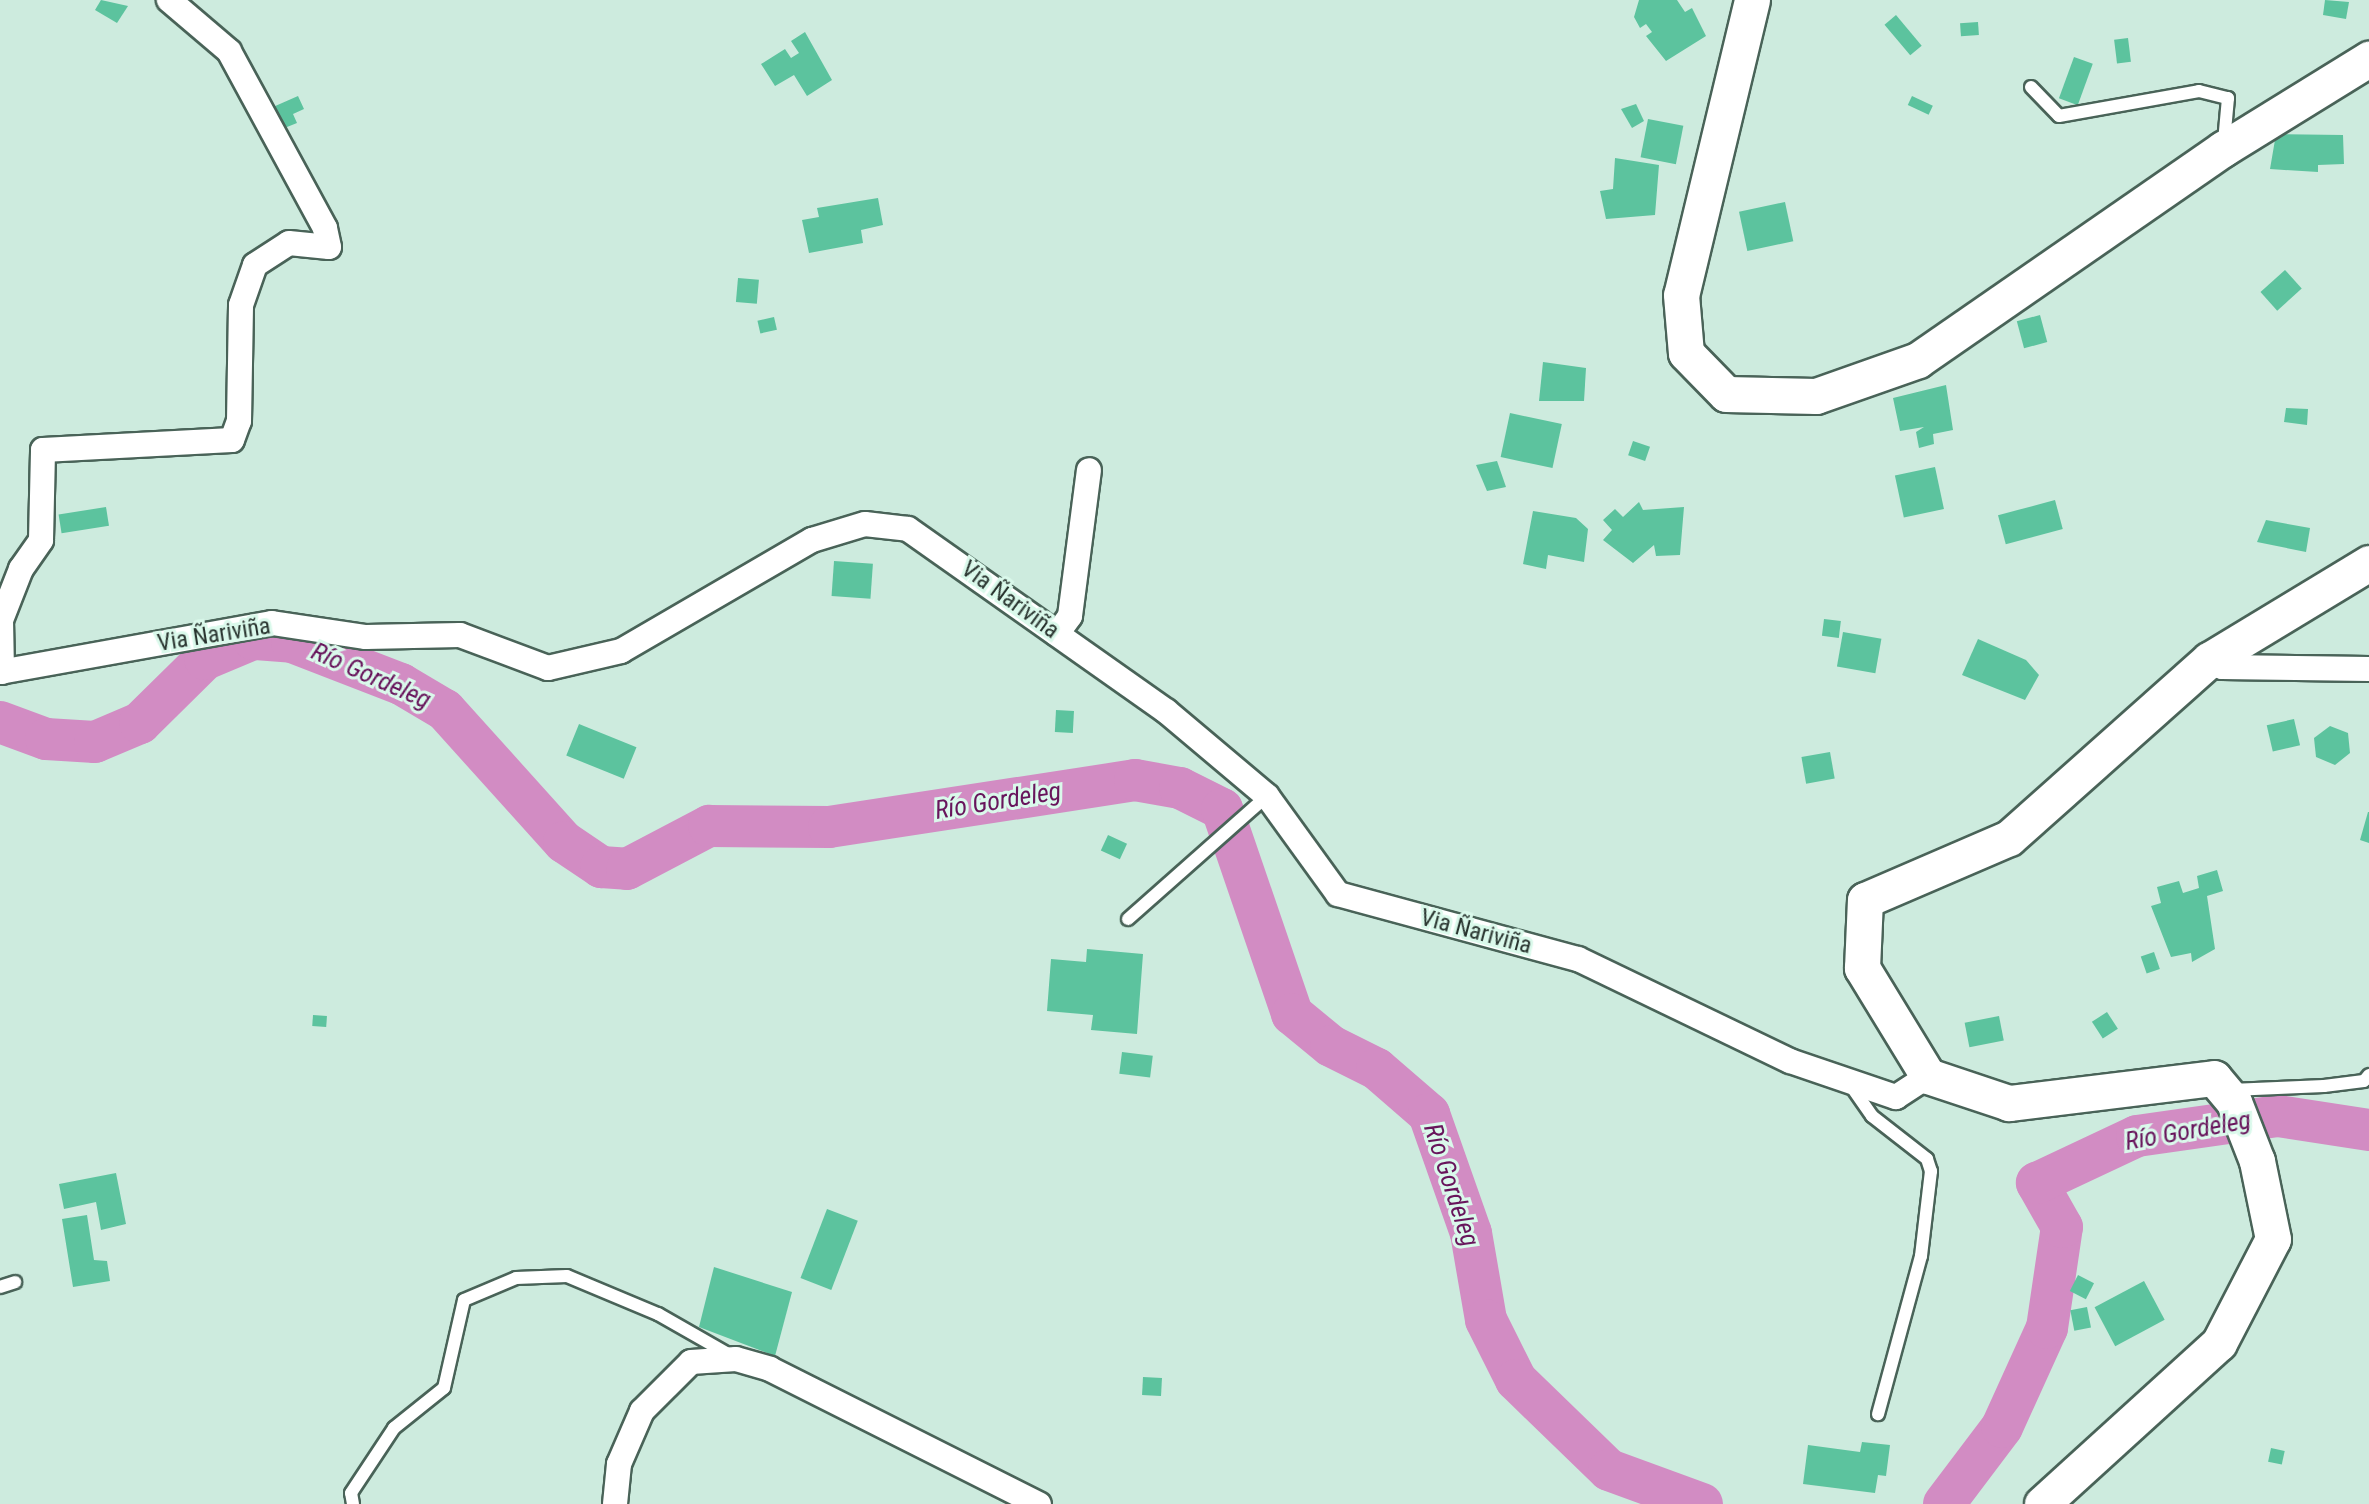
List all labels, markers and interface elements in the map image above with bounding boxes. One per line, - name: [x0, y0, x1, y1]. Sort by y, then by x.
- street label: Via Ñariviña: [955, 555, 1065, 645]
- street label: Via Ñariviña: [155, 612, 273, 658]
- water label: Río Gordeleg: [307, 636, 435, 716]
- water label: Río Gordeleg: [933, 776, 1063, 826]
- street label: Via Ñariviña: [1417, 903, 1535, 961]
- water label: Río Gordeleg: [2123, 1105, 2253, 1157]
- water label: Río Gordeleg: [1416, 1120, 1486, 1250]

